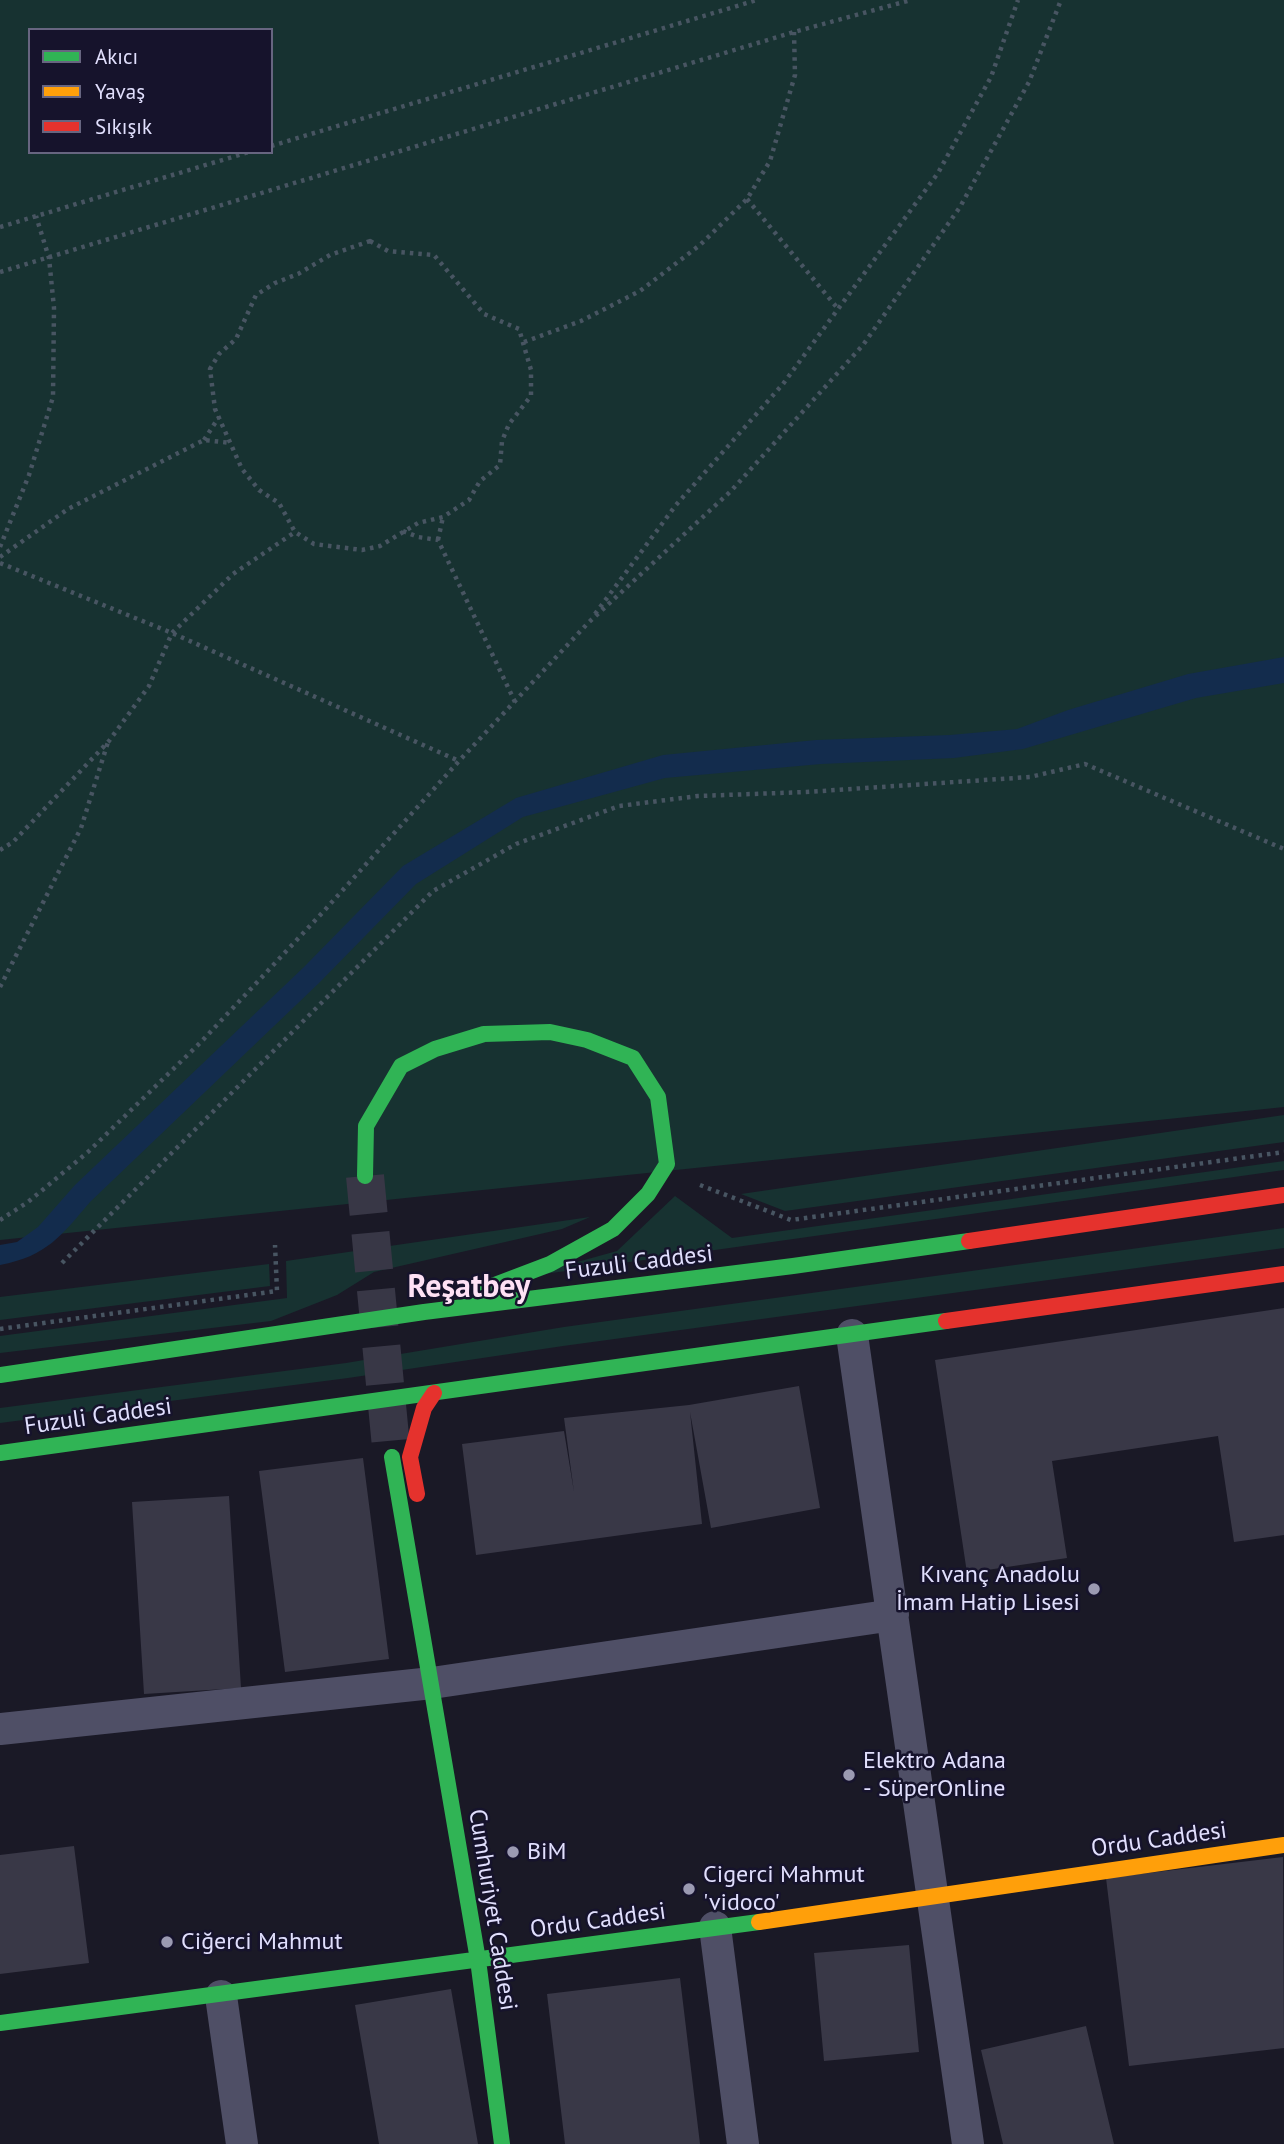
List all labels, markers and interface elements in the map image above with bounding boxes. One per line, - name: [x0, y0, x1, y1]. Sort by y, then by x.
- legend: [28, 28, 273, 154]
- text: Akıcı: [95, 43, 138, 70]
- text: Yavaş: [95, 78, 145, 105]
- text: Sıkışık: [95, 113, 152, 140]
- street label: Fuzuli Caddesi: [563, 1240, 715, 1286]
- district label: Reşatbey: [408, 1269, 530, 1307]
- street label: Fuzuli Caddesi: [22, 1392, 174, 1442]
- place label: Kıvanç Anadolu İmam Hatip Lisesi: [896, 1561, 1080, 1617]
- marker: Kıvanç Anadolu İmam Hatip Lisesi: [1086, 1581, 1102, 1597]
- place label: Elektro Adana - SüperOnline: [863, 1747, 1006, 1803]
- marker: Elektro Adana - SüperOnline: [841, 1767, 857, 1783]
- street label: Cumhuriyet Caddesi: [462, 1807, 522, 2013]
- street label: Ordu Caddesi: [1089, 1816, 1229, 1864]
- place label: BiM: [527, 1838, 566, 1866]
- marker: BiM: [505, 1844, 521, 1860]
- place label: Cigerci Mahmut 'vidoco': [703, 1861, 865, 1917]
- marker: Cigerci Mahmut 'vidoco': [681, 1881, 697, 1897]
- street label: Ordu Caddesi: [528, 1897, 668, 1945]
- place label: Ciğerci Mahmut: [181, 1928, 343, 1956]
- marker: Ciğerci Mahmut: [159, 1934, 175, 1950]

